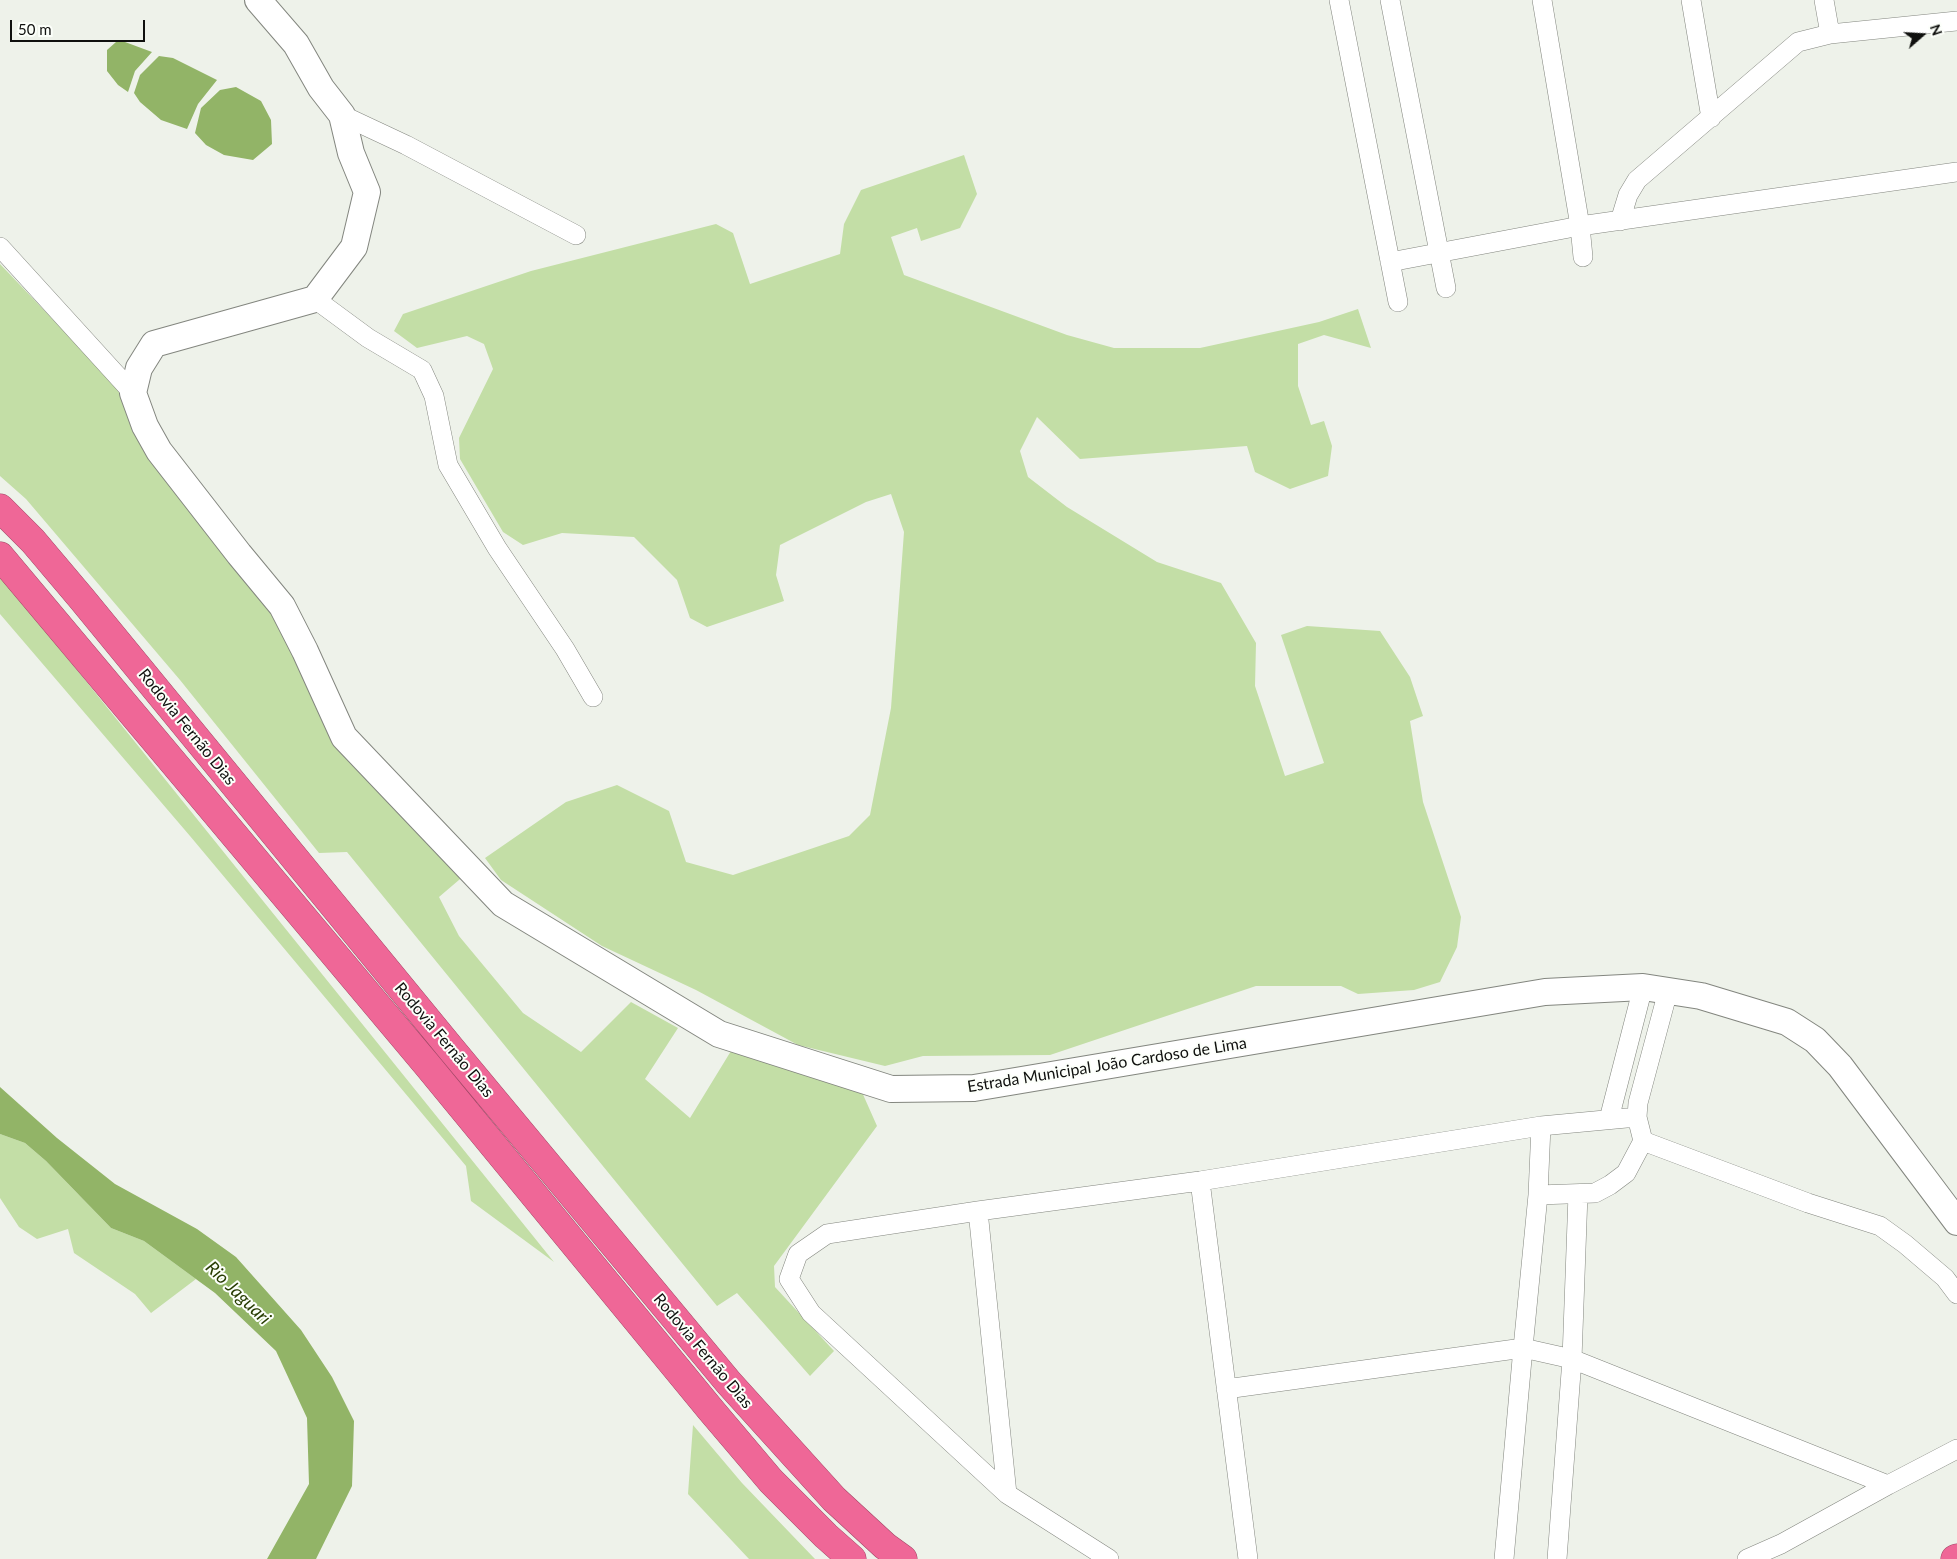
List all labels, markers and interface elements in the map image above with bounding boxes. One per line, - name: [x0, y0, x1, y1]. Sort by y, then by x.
- scale bar: [12, 10, 148, 42]
- north arrow: [1897, 10, 1947, 60]
- text: 50 m: [18, 20, 52, 38]
- text: N: [1927, 22, 1946, 38]
- street label: Rodovia Fernão Dias: [134, 665, 240, 789]
- street label: Rodovia Fernão Dias: [390, 979, 498, 1101]
- street label: Estrada Municipal João Cardoso de Lima: [966, 1033, 1248, 1097]
- water label: Rio Jaguari: [201, 1257, 275, 1329]
- street label: Rodovia Fernão Dias: [649, 1290, 757, 1412]

